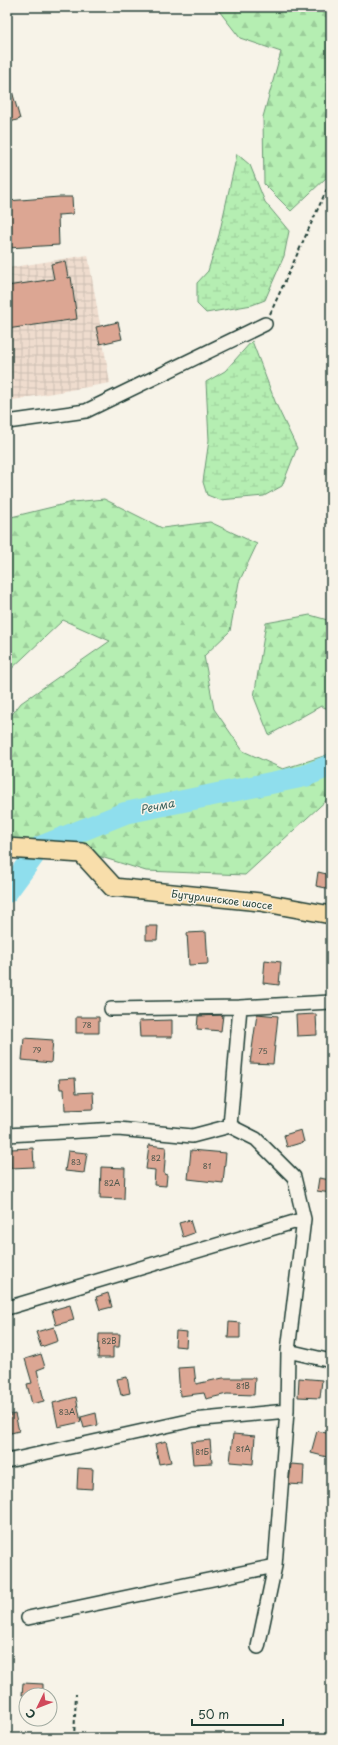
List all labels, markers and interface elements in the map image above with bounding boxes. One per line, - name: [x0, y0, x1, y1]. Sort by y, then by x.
- water label: Речма: [138, 794, 177, 818]
- street label: Бутурлинское шоссе: [170, 885, 273, 914]
- house number: 78: [82, 1019, 92, 1031]
- house number: 79: [32, 1044, 42, 1056]
- house number: 75: [258, 1045, 268, 1057]
- house number: 82: [151, 1152, 161, 1164]
- house number: 83: [71, 1156, 81, 1168]
- house number: 81: [203, 1160, 212, 1172]
- house number: 82А: [104, 1177, 120, 1189]
- house number: 82В: [101, 1335, 117, 1347]
- house number: 81В: [236, 1380, 250, 1392]
- house number: 83А: [59, 1406, 75, 1418]
- house number: 81А: [236, 1443, 250, 1455]
- house number: 81Б: [195, 1446, 209, 1458]
- north arrow: [18, 1687, 58, 1727]
- scale bar: [192, 1701, 283, 1727]
- text: С: [21, 1705, 39, 1723]
- text: 50 m: [198, 1705, 229, 1723]

